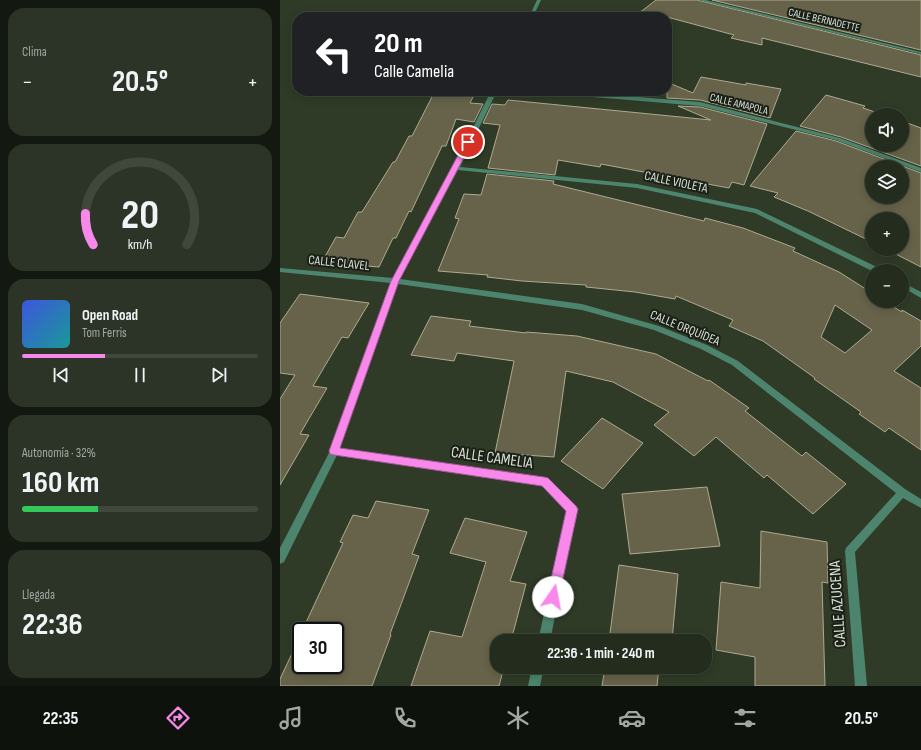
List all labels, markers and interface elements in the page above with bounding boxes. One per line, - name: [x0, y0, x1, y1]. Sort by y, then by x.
- street label: CALLE BERNADETTE: [787, 5, 861, 35]
- text: 20 m: [374, 27, 423, 60]
- icon: left: [308, 28, 360, 80]
- text: Clima: [22, 44, 47, 60]
- text: Calle Camelia: [374, 61, 454, 82]
- text: 20.5°: [112, 64, 168, 100]
- text: −: [22, 69, 33, 96]
- text: +: [247, 69, 258, 96]
- street label: CALLE AMAPOLA: [709, 91, 770, 118]
- map controls: [865, 108, 909, 308]
- button: sound: [865, 108, 909, 152]
- pin: [451, 125, 485, 159]
- icon: arrive: [457, 131, 479, 153]
- button: layers: [865, 160, 909, 204]
- street label: CALLE VIOLETA: [643, 167, 710, 197]
- text: 20: [121, 191, 159, 240]
- button: +: [865, 212, 909, 256]
- text: km/h: [128, 236, 152, 253]
- street label: CALLE CLAVEL: [308, 252, 371, 274]
- button: −: [865, 264, 909, 308]
- text: Open Road: [82, 306, 138, 325]
- street label: CALLE ORQUÍDEA: [648, 307, 723, 349]
- text: Tom Ferris: [82, 325, 127, 341]
- icon: previous: [50, 364, 72, 386]
- icon: pause: [129, 364, 151, 386]
- icon: next: [208, 364, 230, 386]
- street label: CALLE CAMELIA: [450, 443, 534, 473]
- text: Autonomía · 32%: [22, 445, 96, 461]
- text: 160 km: [22, 465, 99, 501]
- street label: CALLE AZUCENA: [825, 560, 850, 648]
- position arrow: [532, 576, 574, 618]
- text: Llegada: [22, 587, 55, 603]
- text: 22:36: [22, 607, 83, 643]
- speed limit sign: 30: [292, 622, 344, 674]
- text: 22:36 · 1 min · 240 m: [547, 644, 655, 663]
- icon: directions: [164, 704, 192, 732]
- icon: music: [277, 704, 305, 732]
- icon: phone: [391, 704, 419, 732]
- icon: climate: [504, 704, 532, 732]
- icon: car: [618, 704, 646, 732]
- icon: filters: [731, 704, 759, 732]
- text: 22:35: [43, 708, 78, 729]
- text: 20.5°: [845, 708, 878, 729]

